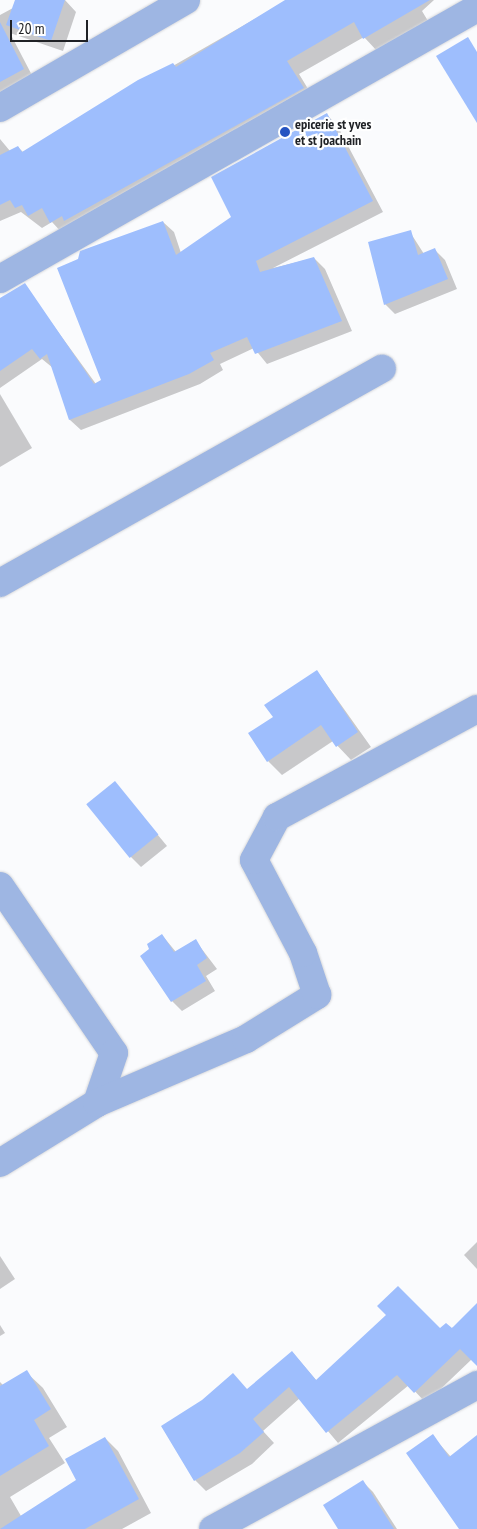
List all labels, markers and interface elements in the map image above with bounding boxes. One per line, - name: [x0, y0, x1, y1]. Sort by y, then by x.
- scale bar: [12, 10, 90, 42]
- text: 20 m: [18, 19, 44, 38]
- place label: epicerie st yves et st joachain: [295, 116, 372, 148]
- marker: epicerie st yves et st joachain: [279, 126, 291, 138]

